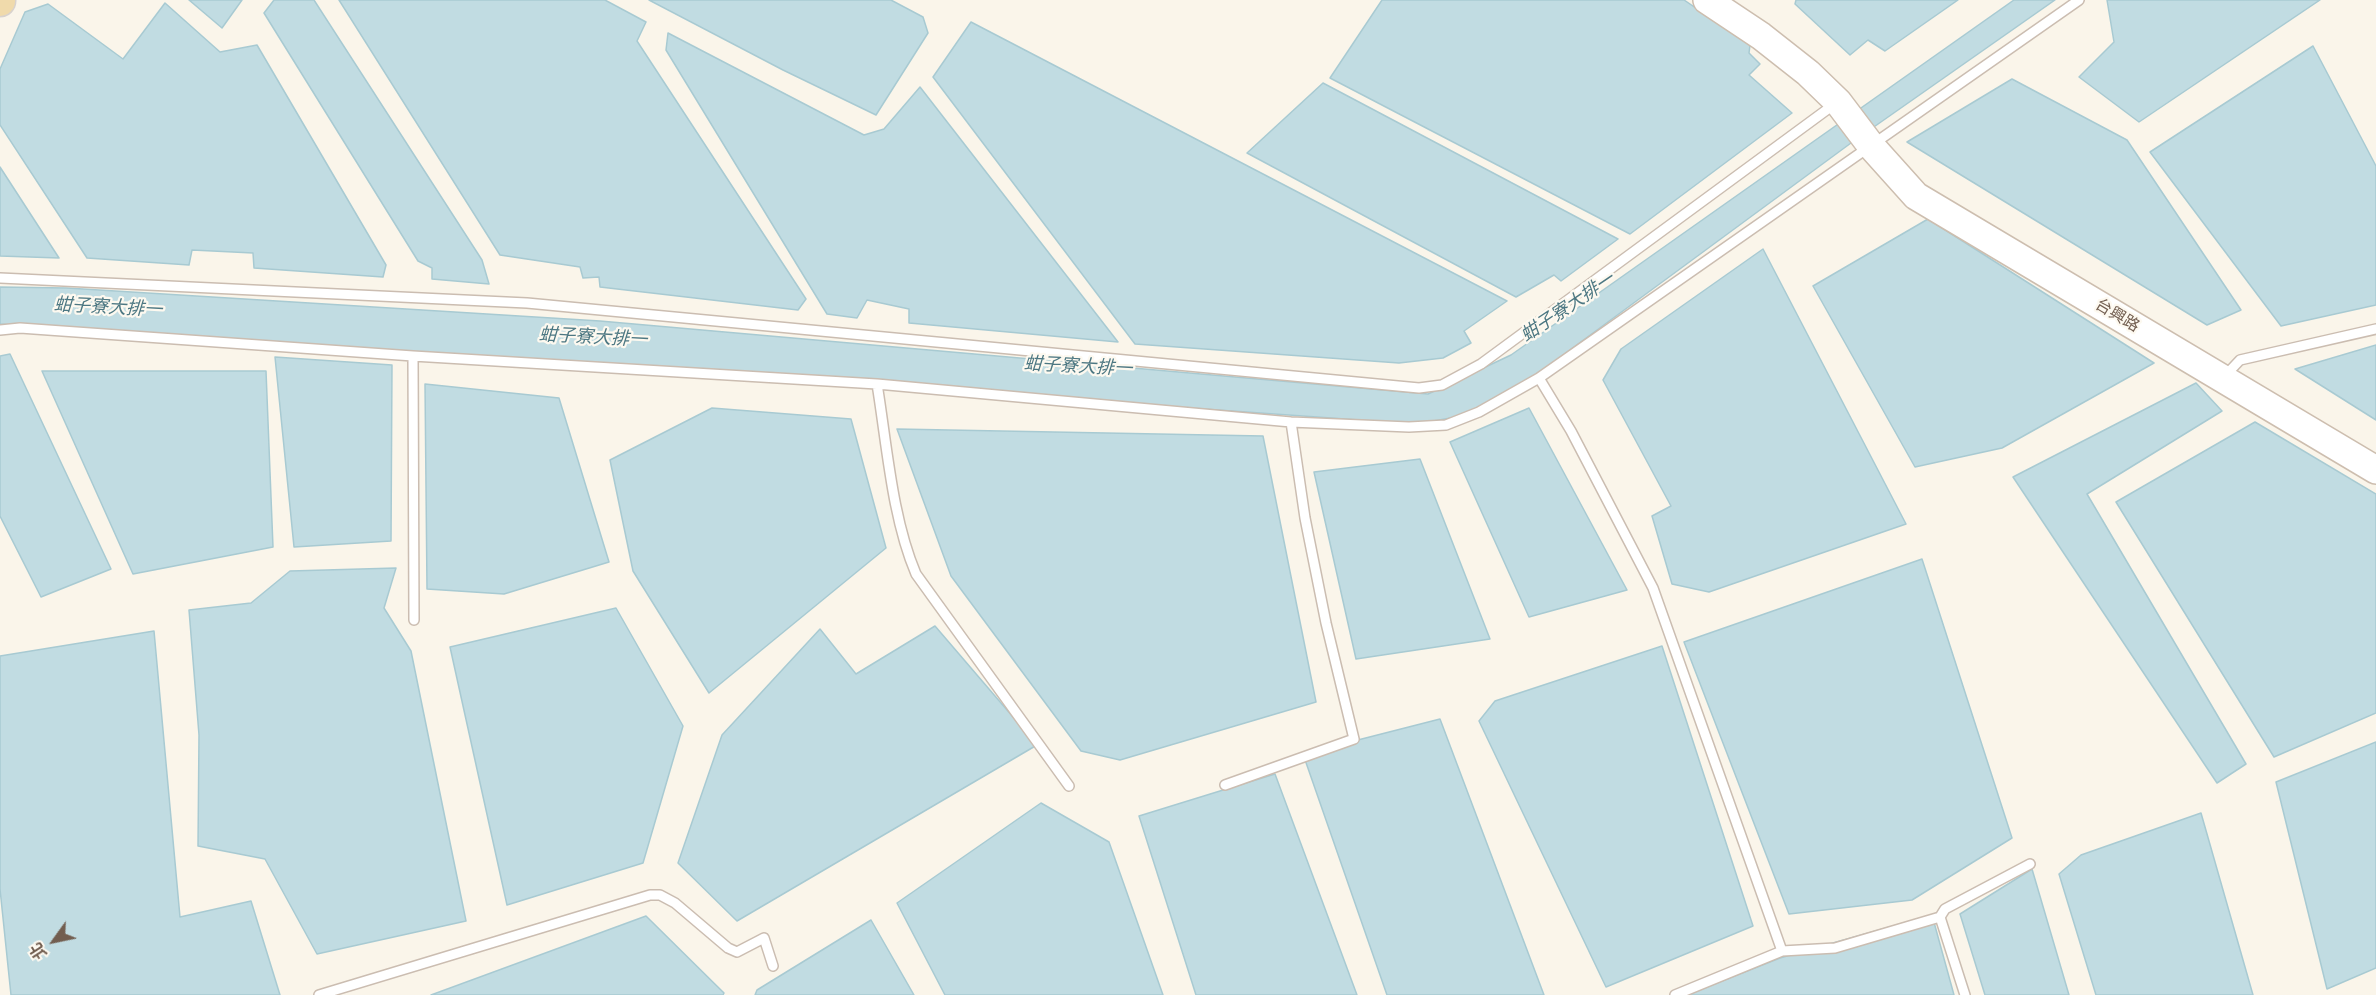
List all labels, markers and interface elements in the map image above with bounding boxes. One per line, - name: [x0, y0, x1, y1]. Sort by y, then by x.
- water label: 蚶子寮大排一: [1517, 269, 1619, 347]
- water label: 蚶子寮大排一: [54, 294, 162, 322]
- street label: 台興路: [2091, 295, 2143, 337]
- water label: 蚶子寮大排一: [539, 324, 647, 352]
- water label: 蚶子寮大排一: [1024, 353, 1132, 381]
- north arrow: [24, 911, 84, 971]
- text: 北: [26, 939, 52, 963]

